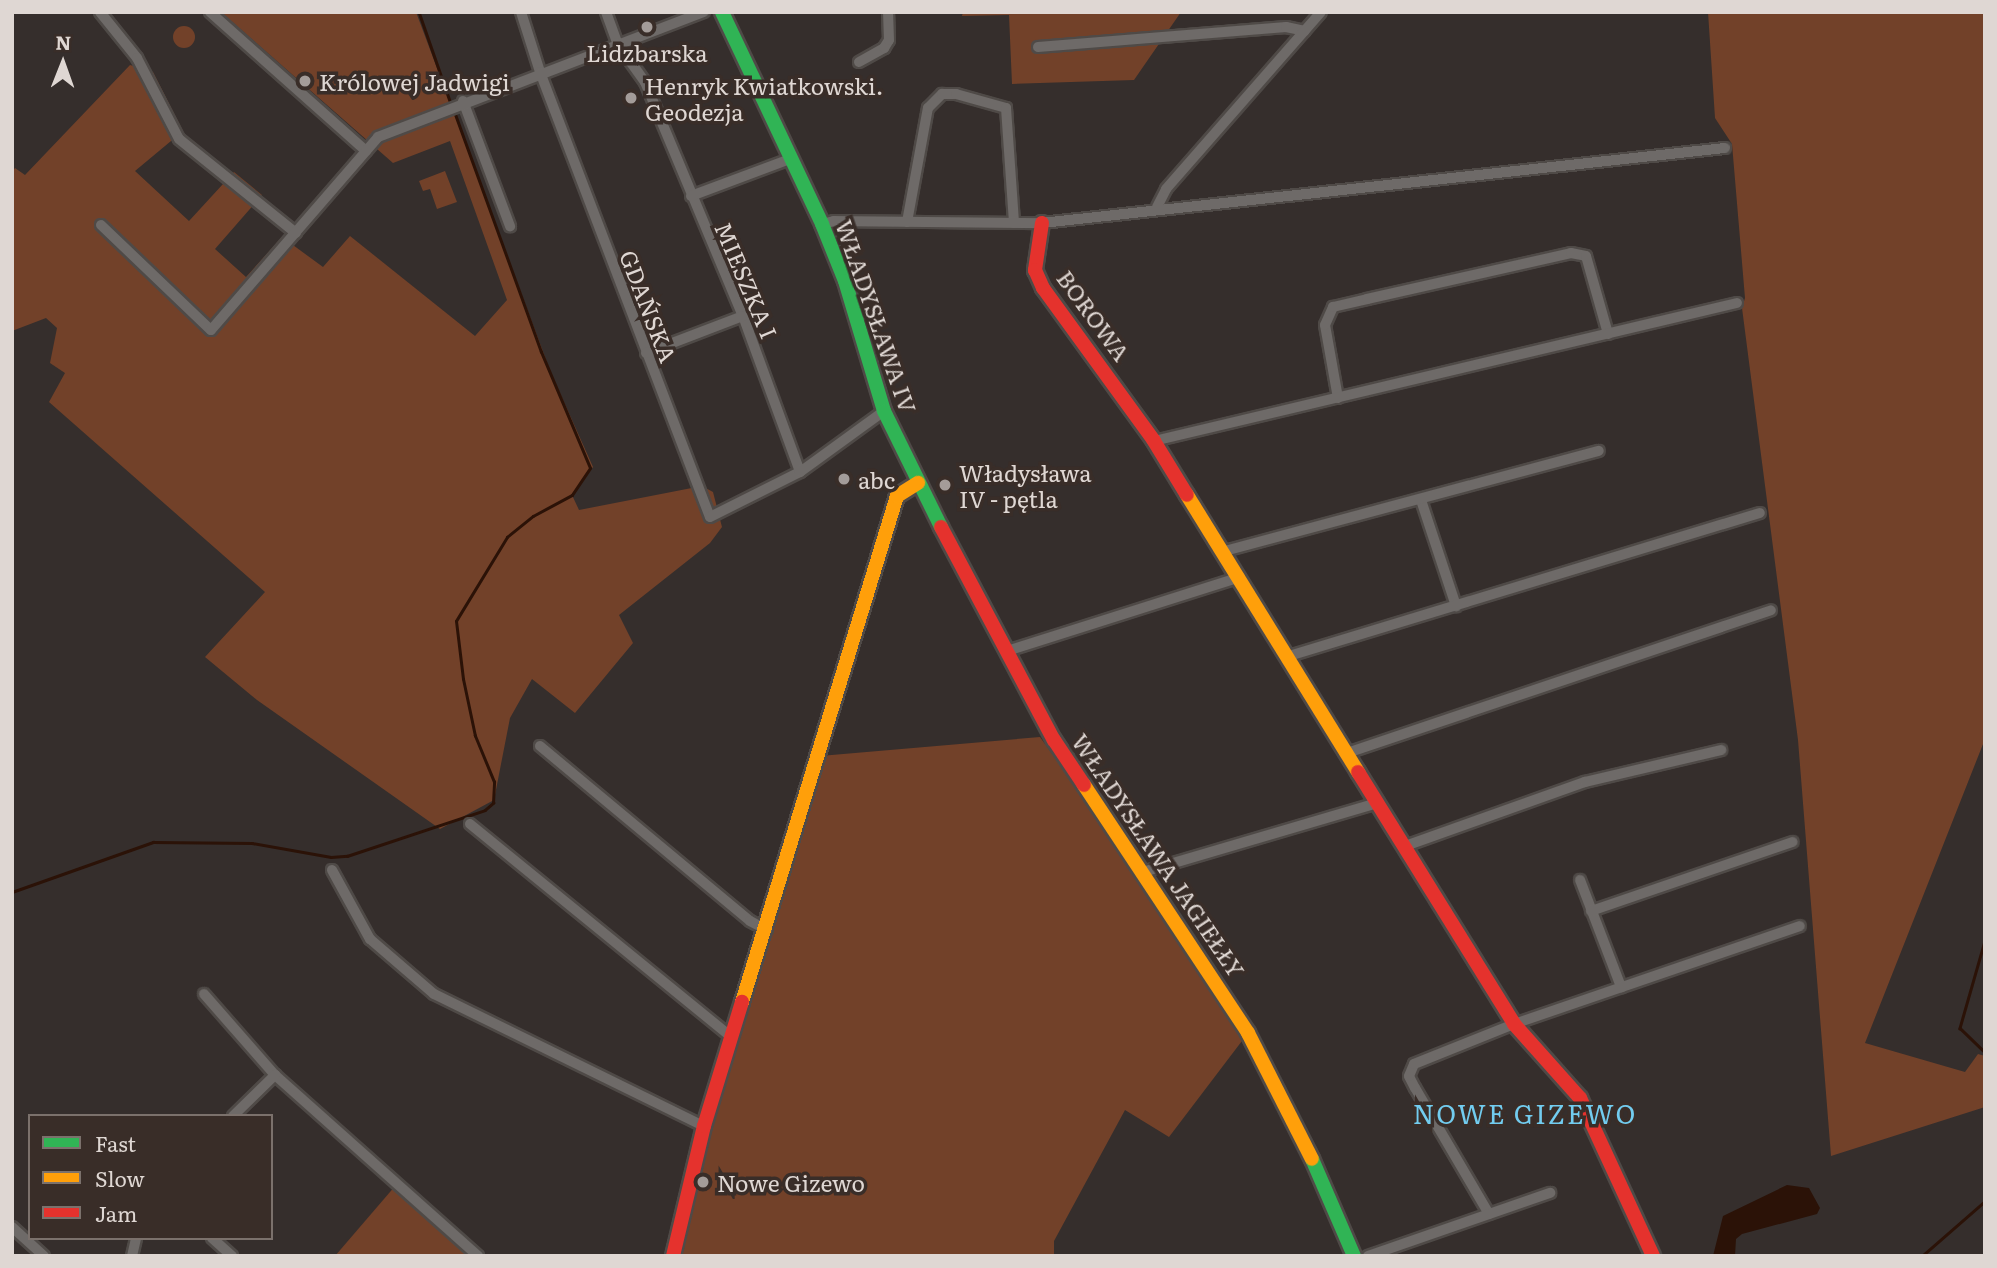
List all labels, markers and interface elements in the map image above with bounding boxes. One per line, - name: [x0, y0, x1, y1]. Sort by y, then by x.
- marker: Lidzbarska: [639, 19, 655, 35]
- north arrow: [28, 28, 98, 98]
- text: N: [55, 28, 72, 56]
- place label: Lidzbarska: [586, 38, 708, 66]
- place label: Królowej Jadwigi: [319, 67, 510, 95]
- place label: Henryk Kwiatkowski. Geodezja: [645, 71, 883, 125]
- marker: Królowej Jadwigi: [297, 73, 313, 89]
- marker: Henryk Kwiatkowski. Geodezja: [623, 90, 639, 106]
- street label: WŁADYSŁAWA IV: [831, 216, 923, 416]
- street label: MIESZKA I: [710, 217, 784, 343]
- street label: GDAŃSKA: [615, 246, 683, 366]
- street label: BOROWA: [1052, 264, 1136, 366]
- place label: Władysława IV - pętla: [959, 458, 1092, 512]
- place label: abc: [858, 465, 895, 493]
- marker: abc: [836, 471, 852, 487]
- marker: Władysława IV - pętla: [937, 477, 953, 493]
- street label: WŁADYSŁAWA JAGIEŁŁY: [1067, 728, 1251, 982]
- district label: NOWE GIZEWO: [1414, 1097, 1636, 1129]
- legend: [28, 1114, 273, 1240]
- text: Fast: [95, 1127, 136, 1158]
- text: Slow: [95, 1162, 145, 1193]
- place label: Nowe Gizewo: [717, 1168, 865, 1196]
- marker: Nowe Gizewo: [695, 1174, 711, 1190]
- text: Jam: [95, 1197, 137, 1228]

